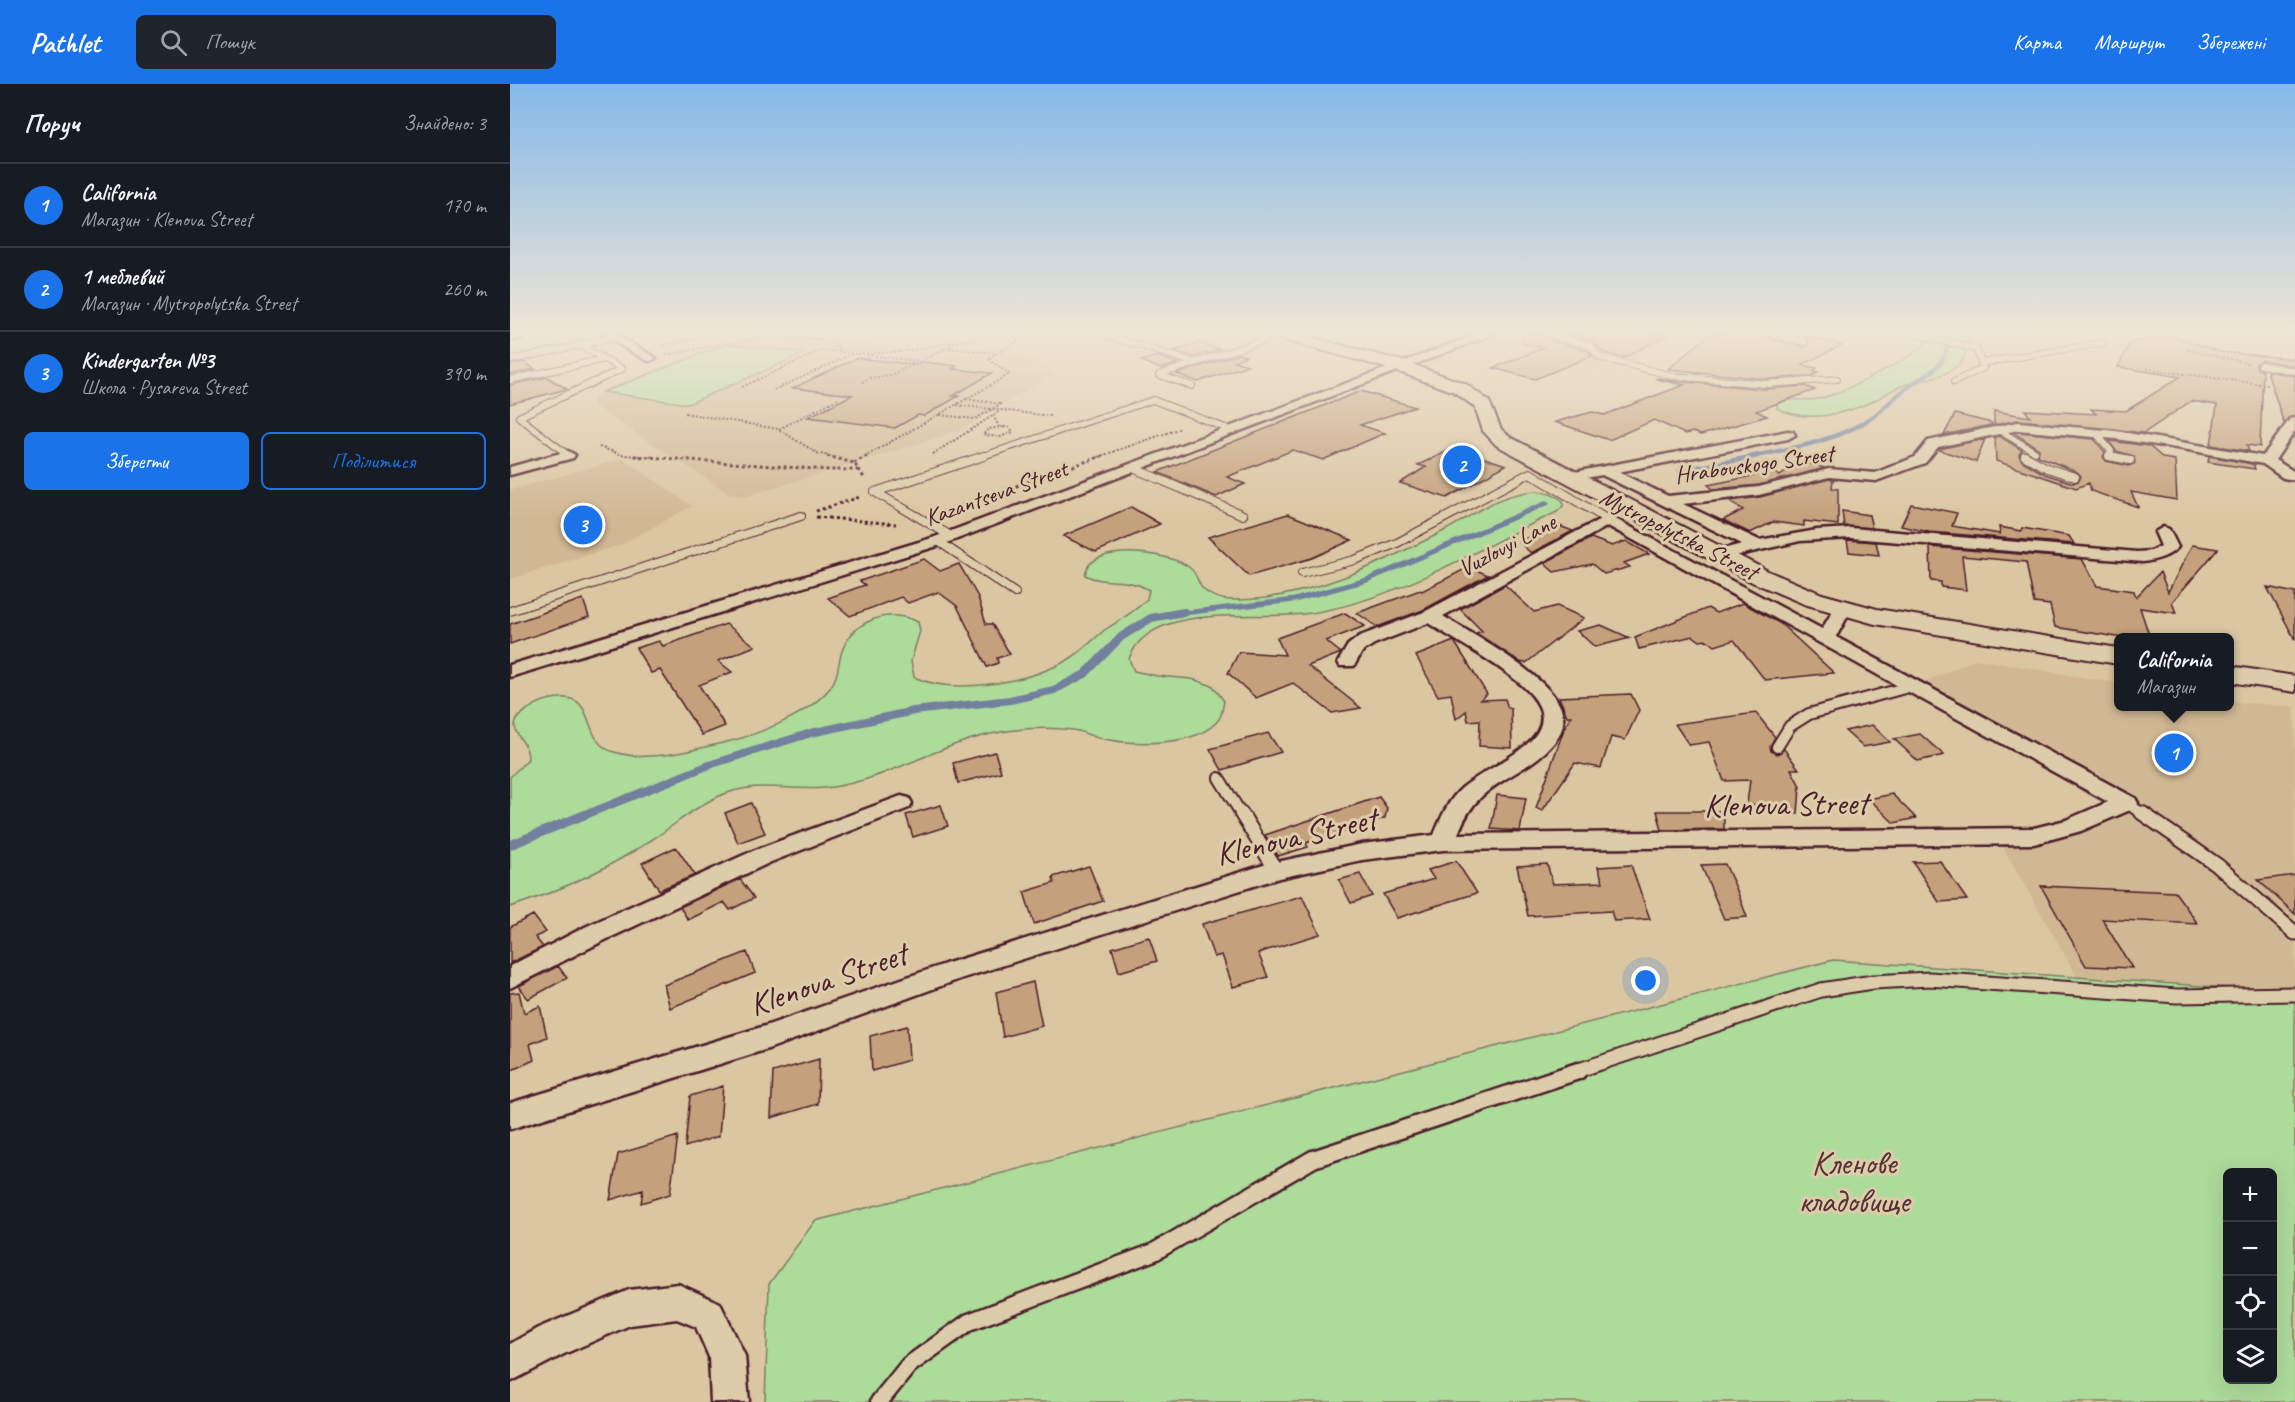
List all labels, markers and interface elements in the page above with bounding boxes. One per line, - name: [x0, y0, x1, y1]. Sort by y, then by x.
- search box: [136, 15, 556, 69]
- text: Pathlet: [30, 25, 100, 60]
- icon: search: [157, 26, 190, 59]
- text: Пошук: [205, 28, 254, 56]
- text: Карта: [2013, 29, 2061, 55]
- text: Маршрут: [2094, 29, 2164, 55]
- text: Збережені: [2197, 29, 2265, 55]
- text: Поруч: [24, 107, 80, 140]
- text: Знайдено: 3: [404, 111, 486, 136]
- text: California: [81, 179, 155, 207]
- text: 1: [39, 193, 48, 218]
- text: 170 m: [443, 193, 486, 218]
- text: Магазин · Klenova Street: [81, 207, 252, 232]
- text: 1 меблевий: [81, 263, 164, 291]
- text: 2: [39, 277, 48, 302]
- text: 260 m: [443, 277, 486, 302]
- text: Магазин · Mytropolytska Street: [81, 291, 297, 316]
- text: Kindergarten №3: [81, 347, 214, 375]
- text: 3: [39, 361, 48, 386]
- text: 390 m: [443, 361, 486, 386]
- text: Школа · Pysareva Street: [81, 375, 247, 400]
- button: Зберегти: [24, 432, 249, 490]
- button: Поділитися: [261, 432, 486, 490]
- street label: Hrabovskogo Street: [1673, 438, 1838, 490]
- pin: 2: [1442, 442, 1482, 488]
- street label: Kazantseva Street: [921, 453, 1073, 533]
- street label: Mytropolytska Street: [1595, 481, 1766, 588]
- pin: 3: [564, 502, 602, 548]
- street label: Vuzlovyi Lane: [1453, 506, 1563, 583]
- popup: [2114, 633, 2234, 711]
- text: California: [2137, 646, 2211, 674]
- text: Магазин: [2137, 674, 2195, 699]
- pin: 1: [2154, 730, 2194, 776]
- street label: Klenova Street: [1704, 782, 1872, 826]
- street label: Klenova Street: [1211, 796, 1385, 875]
- street label: Klenova Street: [744, 931, 916, 1026]
- your location: [1631, 966, 1660, 995]
- park label: Кленове кладовище: [1799, 1142, 1912, 1222]
- map controls: [2223, 1168, 2277, 1384]
- button: +: [2223, 1168, 2277, 1222]
- button: −: [2223, 1222, 2277, 1276]
- button: locate: [2223, 1276, 2277, 1330]
- button: layers: [2223, 1330, 2277, 1384]

